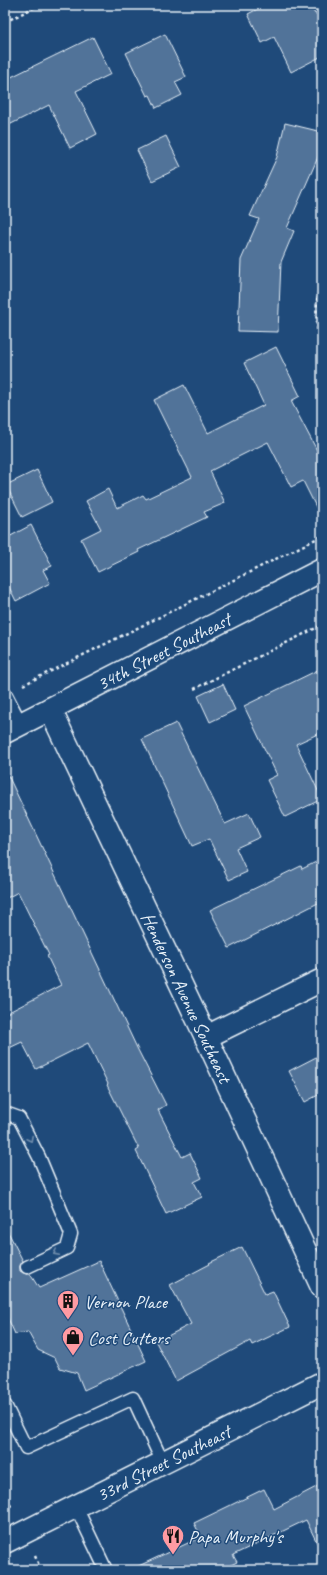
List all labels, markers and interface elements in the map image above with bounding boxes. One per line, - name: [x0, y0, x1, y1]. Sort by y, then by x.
- street label: 34th Street Southeast: [93, 606, 237, 696]
- street label: Henderson Avenue Southeast: [135, 908, 237, 1088]
- one-way arrow: [25, 1135, 33, 1143]
- one-way arrow: [53, 1248, 60, 1256]
- building icon: Vernon Place: [55, 1288, 81, 1321]
- place label: Vernon Place: [84, 1290, 169, 1314]
- shop icon: Cost Cutters: [60, 1324, 86, 1357]
- place label: Cost Cutters: [88, 1326, 171, 1350]
- street label: 33rd Street Southeast: [93, 1419, 237, 1507]
- restaurant icon: Papa Murphy's: [160, 1523, 186, 1556]
- place label: Papa Murphy's: [188, 1525, 285, 1549]

